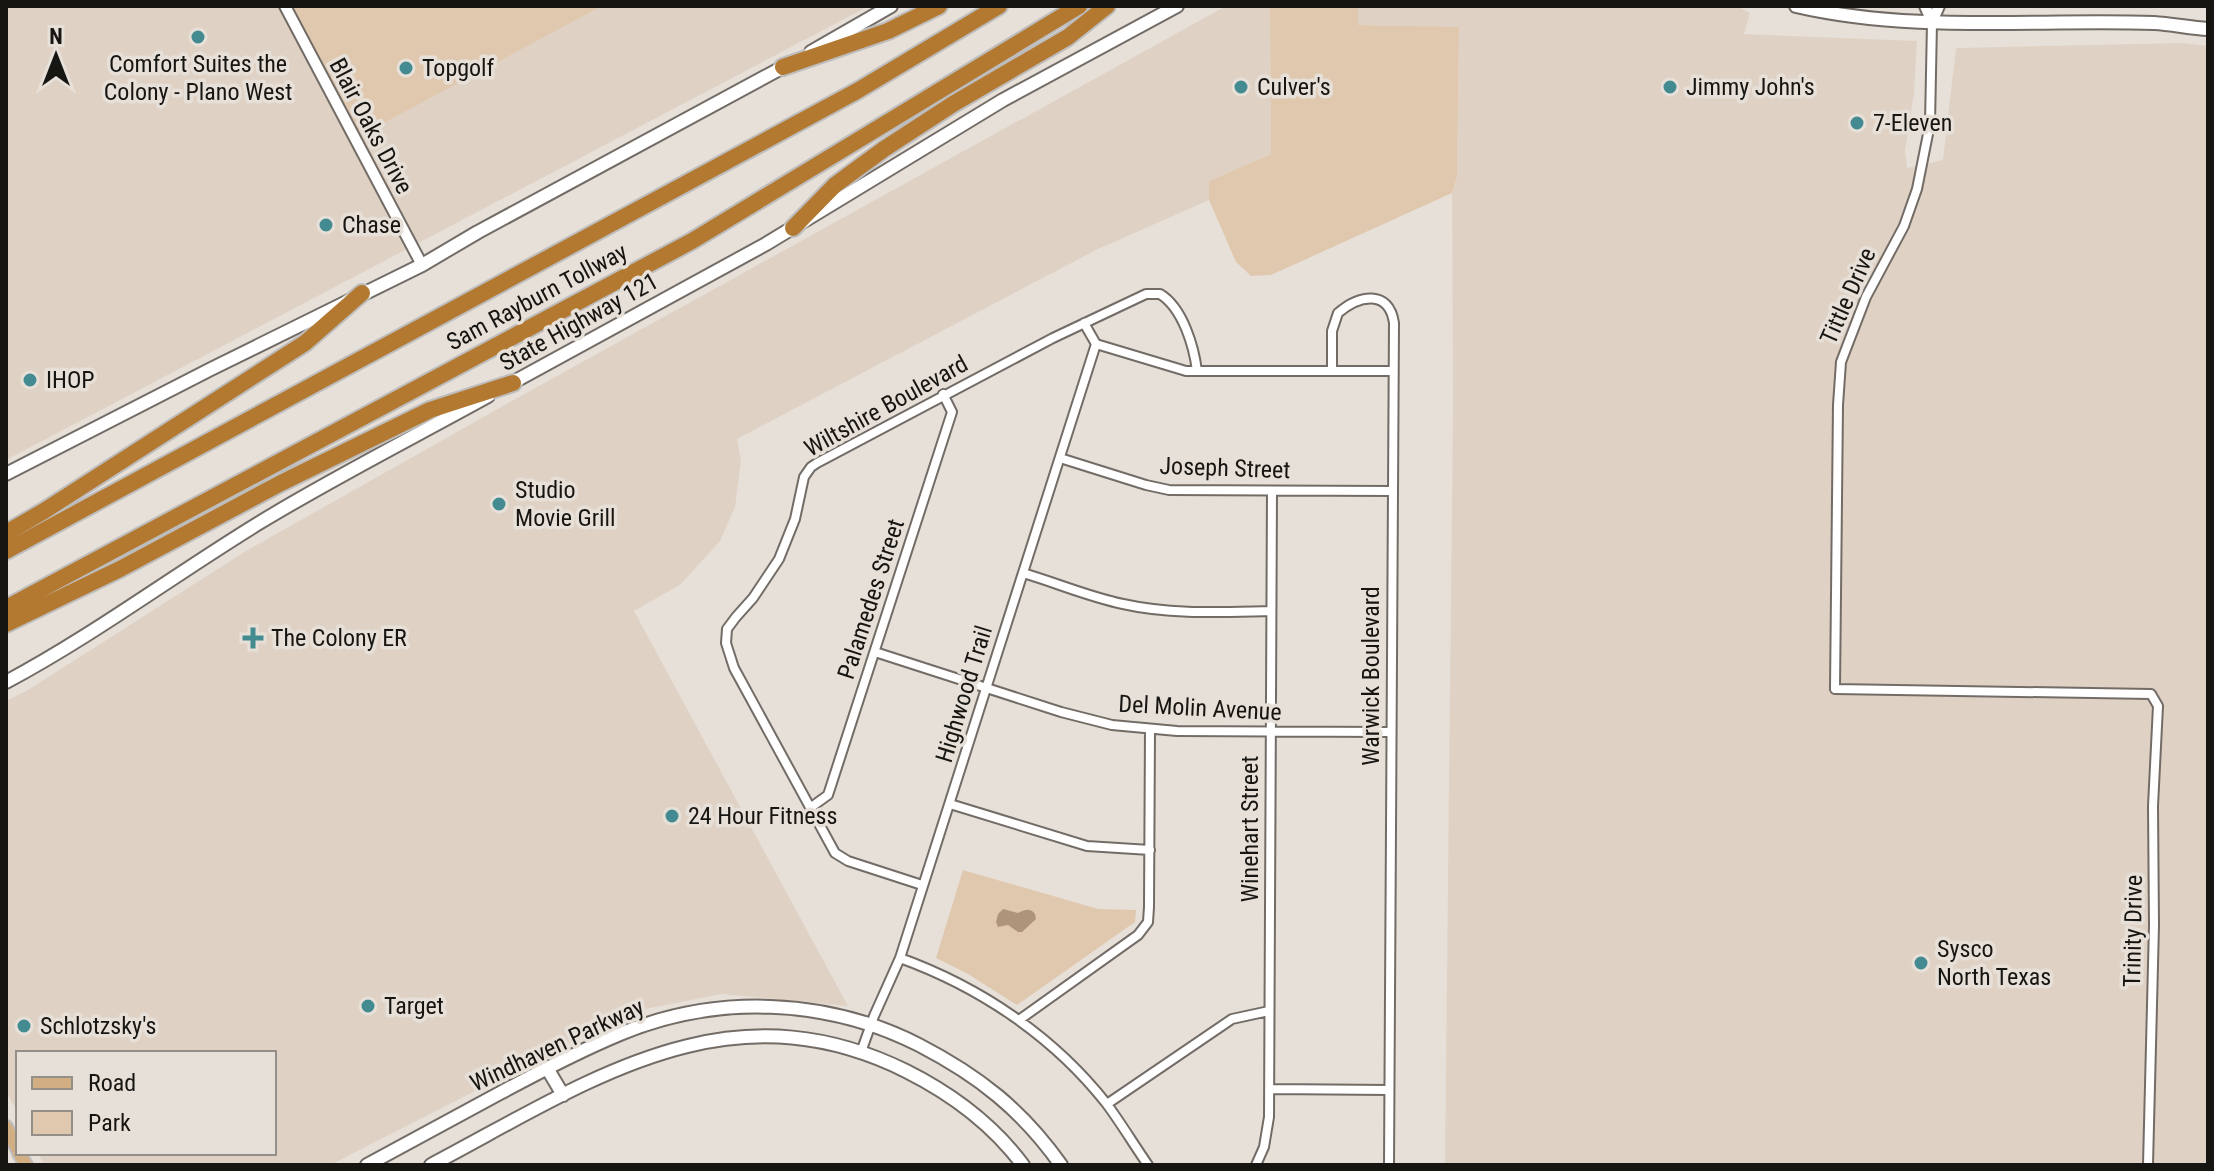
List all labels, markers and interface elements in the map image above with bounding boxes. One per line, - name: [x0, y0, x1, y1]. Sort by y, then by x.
- north arrow: [16, 16, 96, 96]
- text: N: [49, 24, 63, 49]
- marker: Comfort Suites the Colony - Plano West: [189, 28, 207, 46]
- place label: Comfort Suites the Colony - Plano West: [104, 50, 292, 106]
- street label: Blair Oaks Drive: [324, 53, 418, 199]
- place label: Topgolf: [422, 54, 495, 82]
- marker: Topgolf: [397, 59, 415, 77]
- place label: Culver's: [1257, 73, 1331, 101]
- place label: Jimmy John's: [1686, 73, 1815, 101]
- marker: Culver's: [1232, 78, 1250, 96]
- marker: Jimmy John's: [1661, 78, 1679, 96]
- place label: 7-Eleven: [1873, 109, 1952, 137]
- marker: 7-Eleven: [1848, 114, 1866, 132]
- place label: Chase: [342, 211, 401, 239]
- marker: Chase: [317, 216, 335, 234]
- street label: Sam Rayburn Tollway: [442, 238, 632, 356]
- street label: Tittle Drive: [1814, 244, 1882, 348]
- street label: State Highway 121: [495, 267, 663, 377]
- street label: Wiltshire Boulevard: [800, 350, 972, 462]
- place label: IHOP: [46, 366, 95, 394]
- marker: IHOP: [21, 371, 39, 389]
- street label: Joseph Street: [1159, 452, 1291, 484]
- place label: Studio Movie Grill: [515, 476, 616, 532]
- marker: Studio Movie Grill: [490, 495, 508, 513]
- street label: Palamedes Street: [832, 515, 910, 683]
- street label: Warwick Boulevard: [1357, 586, 1385, 766]
- street label: Highwood Trail: [930, 622, 998, 766]
- place label: The Colony ER: [271, 624, 407, 652]
- marker: The Colony ER: [242, 627, 264, 649]
- street label: Del Molin Avenue: [1118, 690, 1282, 726]
- street label: Winehart Street: [1236, 756, 1264, 902]
- place label: 24 Hour Fitness: [688, 802, 837, 830]
- marker: 24 Hour Fitness: [663, 807, 681, 825]
- street label: Trinity Drive: [2118, 875, 2148, 987]
- place label: Sysco North Texas: [1937, 935, 2051, 991]
- marker: Sysco North Texas: [1912, 954, 1930, 972]
- place label: Target: [384, 992, 444, 1020]
- street label: Windhaven Parkway: [466, 992, 648, 1098]
- marker: Target: [359, 997, 377, 1015]
- place label: Schlotzsky's: [40, 1012, 156, 1040]
- marker: Schlotzsky's: [15, 1017, 33, 1035]
- legend: [16, 1051, 276, 1155]
- text: Road: [88, 1069, 136, 1097]
- text: Park: [88, 1109, 131, 1137]

